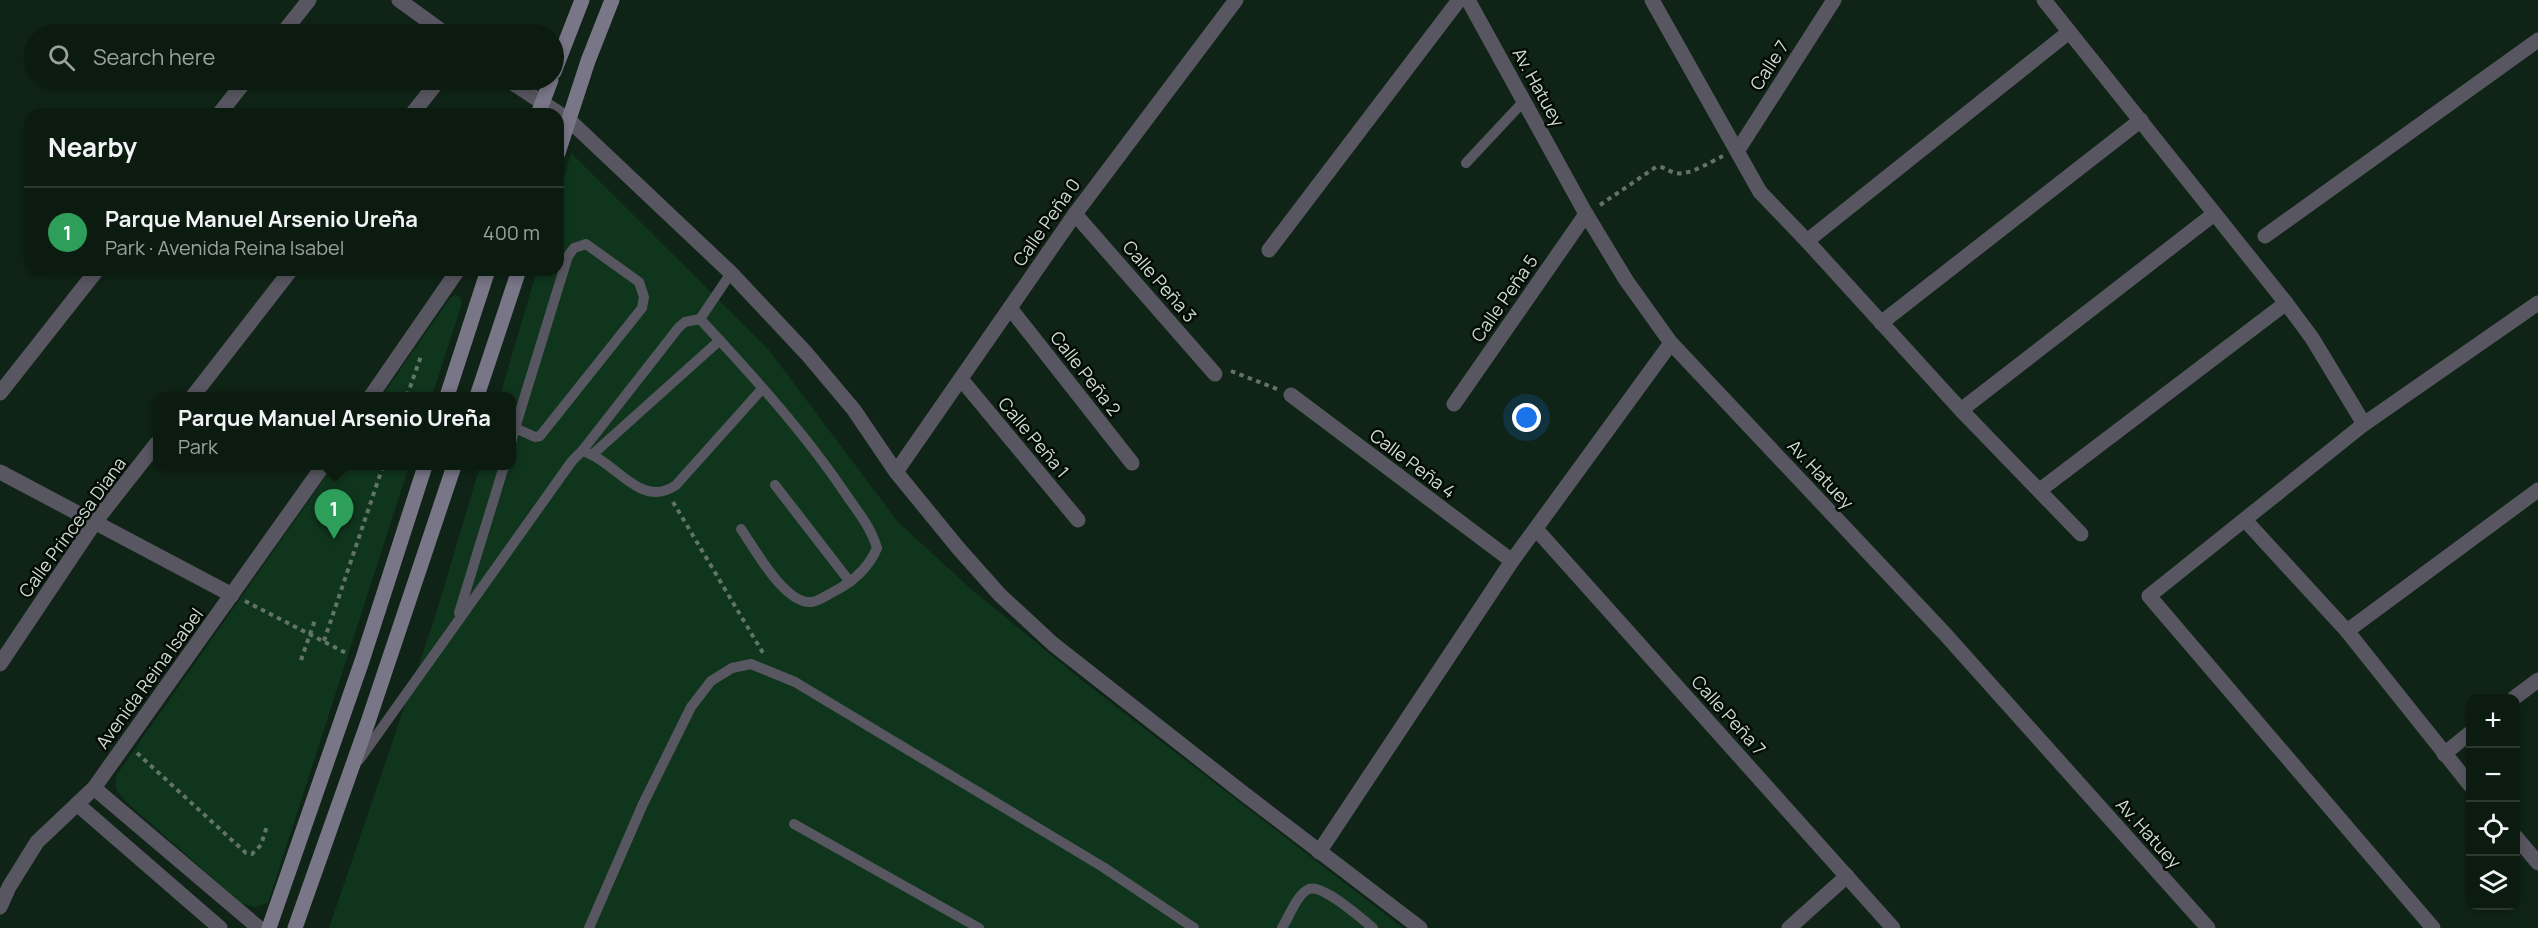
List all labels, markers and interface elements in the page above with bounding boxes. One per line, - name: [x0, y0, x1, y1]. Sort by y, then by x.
- search box: [24, 24, 564, 90]
- street label: Calle 7: [1744, 36, 1794, 94]
- icon: search: [45, 41, 78, 74]
- text: Search here: [93, 42, 215, 72]
- street label: Av. Hatuey: [1508, 43, 1571, 131]
- text: Nearby: [48, 129, 137, 165]
- street label: Calle Peña 0: [1007, 173, 1085, 271]
- text: Parque Manuel Arsenio Ureña: [105, 204, 418, 234]
- text: 1: [63, 219, 72, 246]
- text: 400 m: [483, 219, 540, 246]
- text: Park · Avenida Reina Isabel: [105, 234, 344, 261]
- street label: Calle Peña 3: [1118, 235, 1202, 327]
- street label: Calle Peña 5: [1465, 250, 1543, 346]
- street label: Calle Peña 2: [1045, 326, 1127, 420]
- popup: [153, 392, 516, 470]
- street label: Calle Peña 1: [993, 392, 1075, 482]
- text: Parque Manuel Arsenio Ureña: [178, 403, 491, 433]
- your location: [1512, 403, 1541, 432]
- street label: Calle Peña 4: [1365, 423, 1461, 503]
- text: Park: [178, 433, 218, 460]
- street label: Av. Hatuey: [1783, 434, 1860, 514]
- street label: Calle Princesa Diana: [13, 452, 131, 602]
- pin: 1: [314, 490, 354, 539]
- street label: Avenida Reina Isabel: [90, 603, 208, 753]
- street label: Calle Peña 7: [1687, 670, 1771, 760]
- map controls: [2466, 694, 2520, 910]
- button: +: [2466, 694, 2520, 748]
- button: −: [2466, 748, 2520, 802]
- street label: Av. Hatuey: [2111, 793, 2187, 874]
- button: locate: [2466, 802, 2520, 856]
- button: layers: [2466, 856, 2520, 910]

